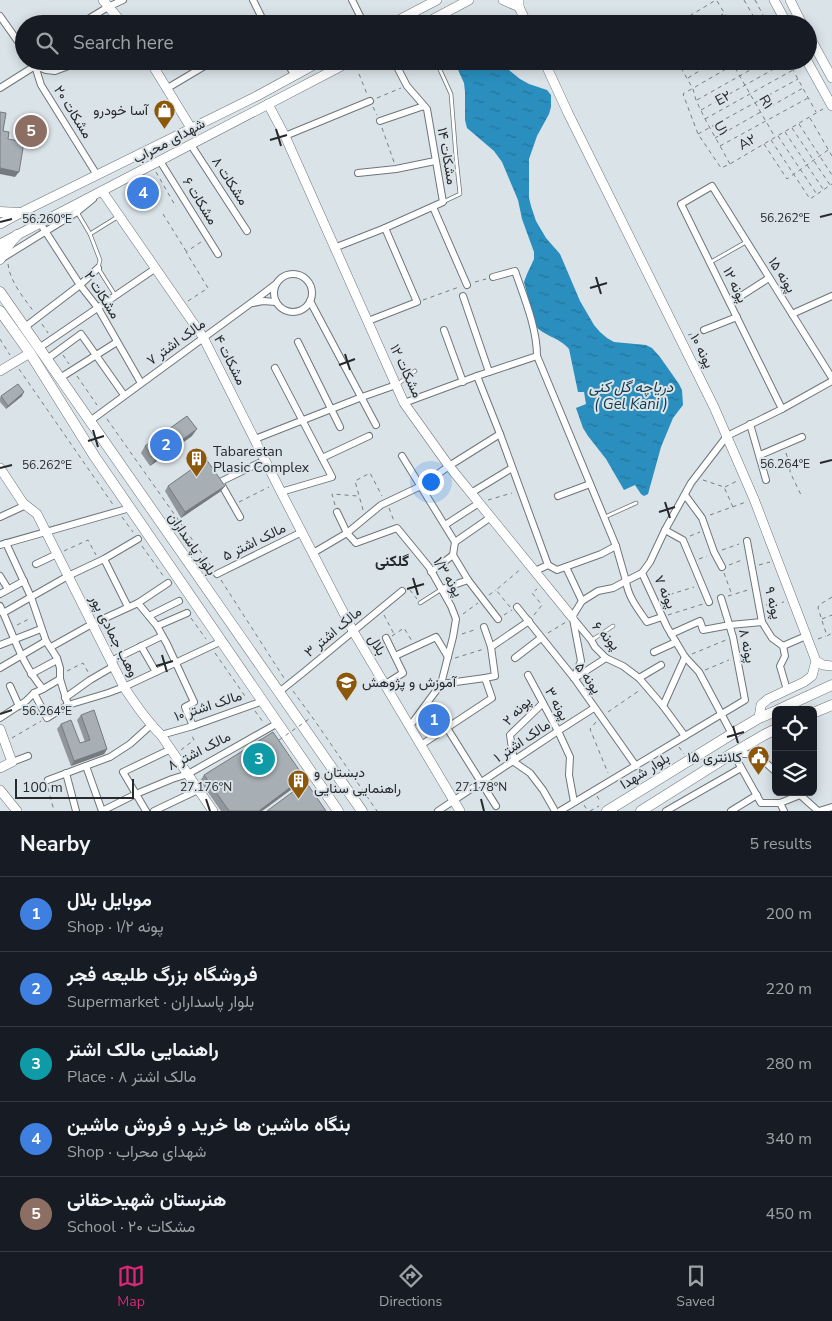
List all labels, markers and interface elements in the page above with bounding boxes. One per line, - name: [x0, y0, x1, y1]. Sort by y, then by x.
- search box: [15, 15, 817, 70]
- icon: search: [33, 29, 61, 57]
- text: Search here: [73, 30, 174, 56]
- street label: مشکات ۲۰: [49, 82, 97, 142]
- street label: E۲: [712, 86, 734, 110]
- street label: R۱: [754, 91, 778, 113]
- shop icon: آسا خودرو: [152, 98, 176, 129]
- place label: آسا خودرو: [93, 101, 150, 120]
- pin: 5: [15, 112, 47, 150]
- street label: شهدای محراب: [130, 114, 208, 168]
- street label: U۱: [709, 117, 733, 139]
- street label: مشکات ۱۴: [433, 126, 461, 186]
- street label: A۲: [735, 129, 759, 155]
- street label: مشکات ۸: [207, 153, 253, 209]
- pin: 4: [127, 174, 159, 212]
- street label: مشکات ۶: [178, 174, 222, 228]
- text: 56.262°E: [760, 210, 810, 226]
- text: 56.260°E: [22, 211, 72, 227]
- street label: پونه ۱۵: [764, 254, 800, 296]
- street label: پونه ۱۲: [718, 264, 752, 306]
- street label: مشکات ۲: [80, 267, 124, 323]
- street label: مالک اشتر ۷: [143, 314, 209, 370]
- street label: پونه ۱۰: [686, 331, 718, 371]
- street label: مشکات ۴: [209, 332, 251, 388]
- street label: مشکات ۱۲: [385, 341, 427, 401]
- water label: دریاچه گل کنی ( Gel Kani ): [589, 377, 674, 414]
- pin: 2: [150, 426, 182, 464]
- place label: Tabarestan Plasic Complex: [213, 442, 310, 477]
- building icon: Tabarestan Plasic Complex: [185, 447, 209, 478]
- text: 56.264°E: [760, 456, 810, 472]
- text: 56.262°E: [22, 457, 72, 473]
- your location: [418, 469, 444, 495]
- street label: بلوار پاسداران: [163, 509, 221, 579]
- street label: مالک اشتر ۵: [219, 518, 289, 566]
- district label: گلکنی: [375, 551, 409, 571]
- street label: پونه ۱/۳: [429, 553, 467, 601]
- street label: پونه ۷: [649, 572, 681, 612]
- street label: پونه ۹: [760, 585, 786, 621]
- street label: وهب جمادی پور: [85, 591, 143, 680]
- street label: مالک اشتر ۳: [300, 602, 366, 662]
- street label: پونه ۶: [588, 617, 624, 655]
- street label: پونه ۸: [734, 627, 760, 665]
- street label: بلال: [363, 631, 391, 659]
- street label: پونه ۵: [570, 658, 606, 698]
- school or university icon: آموزش و پژوهش: [334, 670, 358, 701]
- place label: آموزش و پژوهش: [362, 673, 458, 692]
- street label: پونه ۳: [540, 684, 574, 724]
- street label: مالک اشتر ۱۰: [172, 686, 244, 726]
- street label: پونه ۲: [499, 692, 535, 730]
- pin: 1: [418, 701, 450, 739]
- text: 56.264°E: [22, 703, 72, 719]
- map controls: [772, 706, 817, 796]
- button: locate: [772, 706, 817, 751]
- street label: مالک اشتر ۱: [490, 715, 554, 767]
- street label: مالک اشتر ۸: [164, 727, 234, 775]
- pin: 3: [243, 740, 275, 778]
- public building icon: کلانتری ۱۵: [746, 745, 770, 776]
- street label: بلوار شهدا: [617, 748, 673, 794]
- place label: کلانتری ۱۵: [687, 748, 742, 767]
- button: layers: [772, 751, 817, 796]
- place label: دبستان و راهنمایی سنایی: [314, 763, 401, 798]
- building icon: دبستان و راهنمایی سنایی: [286, 768, 310, 799]
- scale bar: [15, 776, 134, 799]
- text: 100 m: [22, 778, 63, 797]
- text: 27.176°N: [180, 779, 232, 795]
- text: 27.178°N: [455, 779, 507, 795]
- text: Nearby: [20, 830, 90, 858]
- text: 5 results: [750, 833, 812, 855]
- text: موبایل بلال: [67, 887, 152, 913]
- text: 1: [31, 903, 41, 925]
- text: 200 m: [765, 903, 812, 925]
- text: Shop · پونه ۱/۲: [67, 916, 164, 938]
- text: فروشگاه بزرگ طلیعه فجر: [67, 962, 258, 988]
- text: 2: [31, 978, 41, 1000]
- text: 220 m: [765, 978, 812, 1000]
- text: Supermarket · بلوار پاسداران: [67, 991, 254, 1013]
- text: راهنمایی مالک اشتر: [67, 1037, 219, 1063]
- text: 3: [31, 1053, 41, 1075]
- text: 280 m: [765, 1053, 812, 1075]
- text: Place · مالک اشتر ۸: [67, 1066, 196, 1088]
- text: بنگاه ماشین ها خرید و فروش ماشین: [67, 1112, 351, 1138]
- text: 4: [31, 1128, 41, 1150]
- text: 340 m: [765, 1128, 812, 1150]
- text: Shop · شهدای محراب: [67, 1141, 206, 1163]
- text: هنرستان شهیدحقانی: [67, 1187, 226, 1213]
- text: 5: [31, 1203, 41, 1225]
- text: 450 m: [765, 1203, 812, 1225]
- text: School · مشکات ۲۰: [67, 1216, 195, 1238]
- tab: Map: [117, 1262, 145, 1311]
- tab: Directions: [379, 1262, 442, 1311]
- tab: Saved: [676, 1262, 715, 1311]

